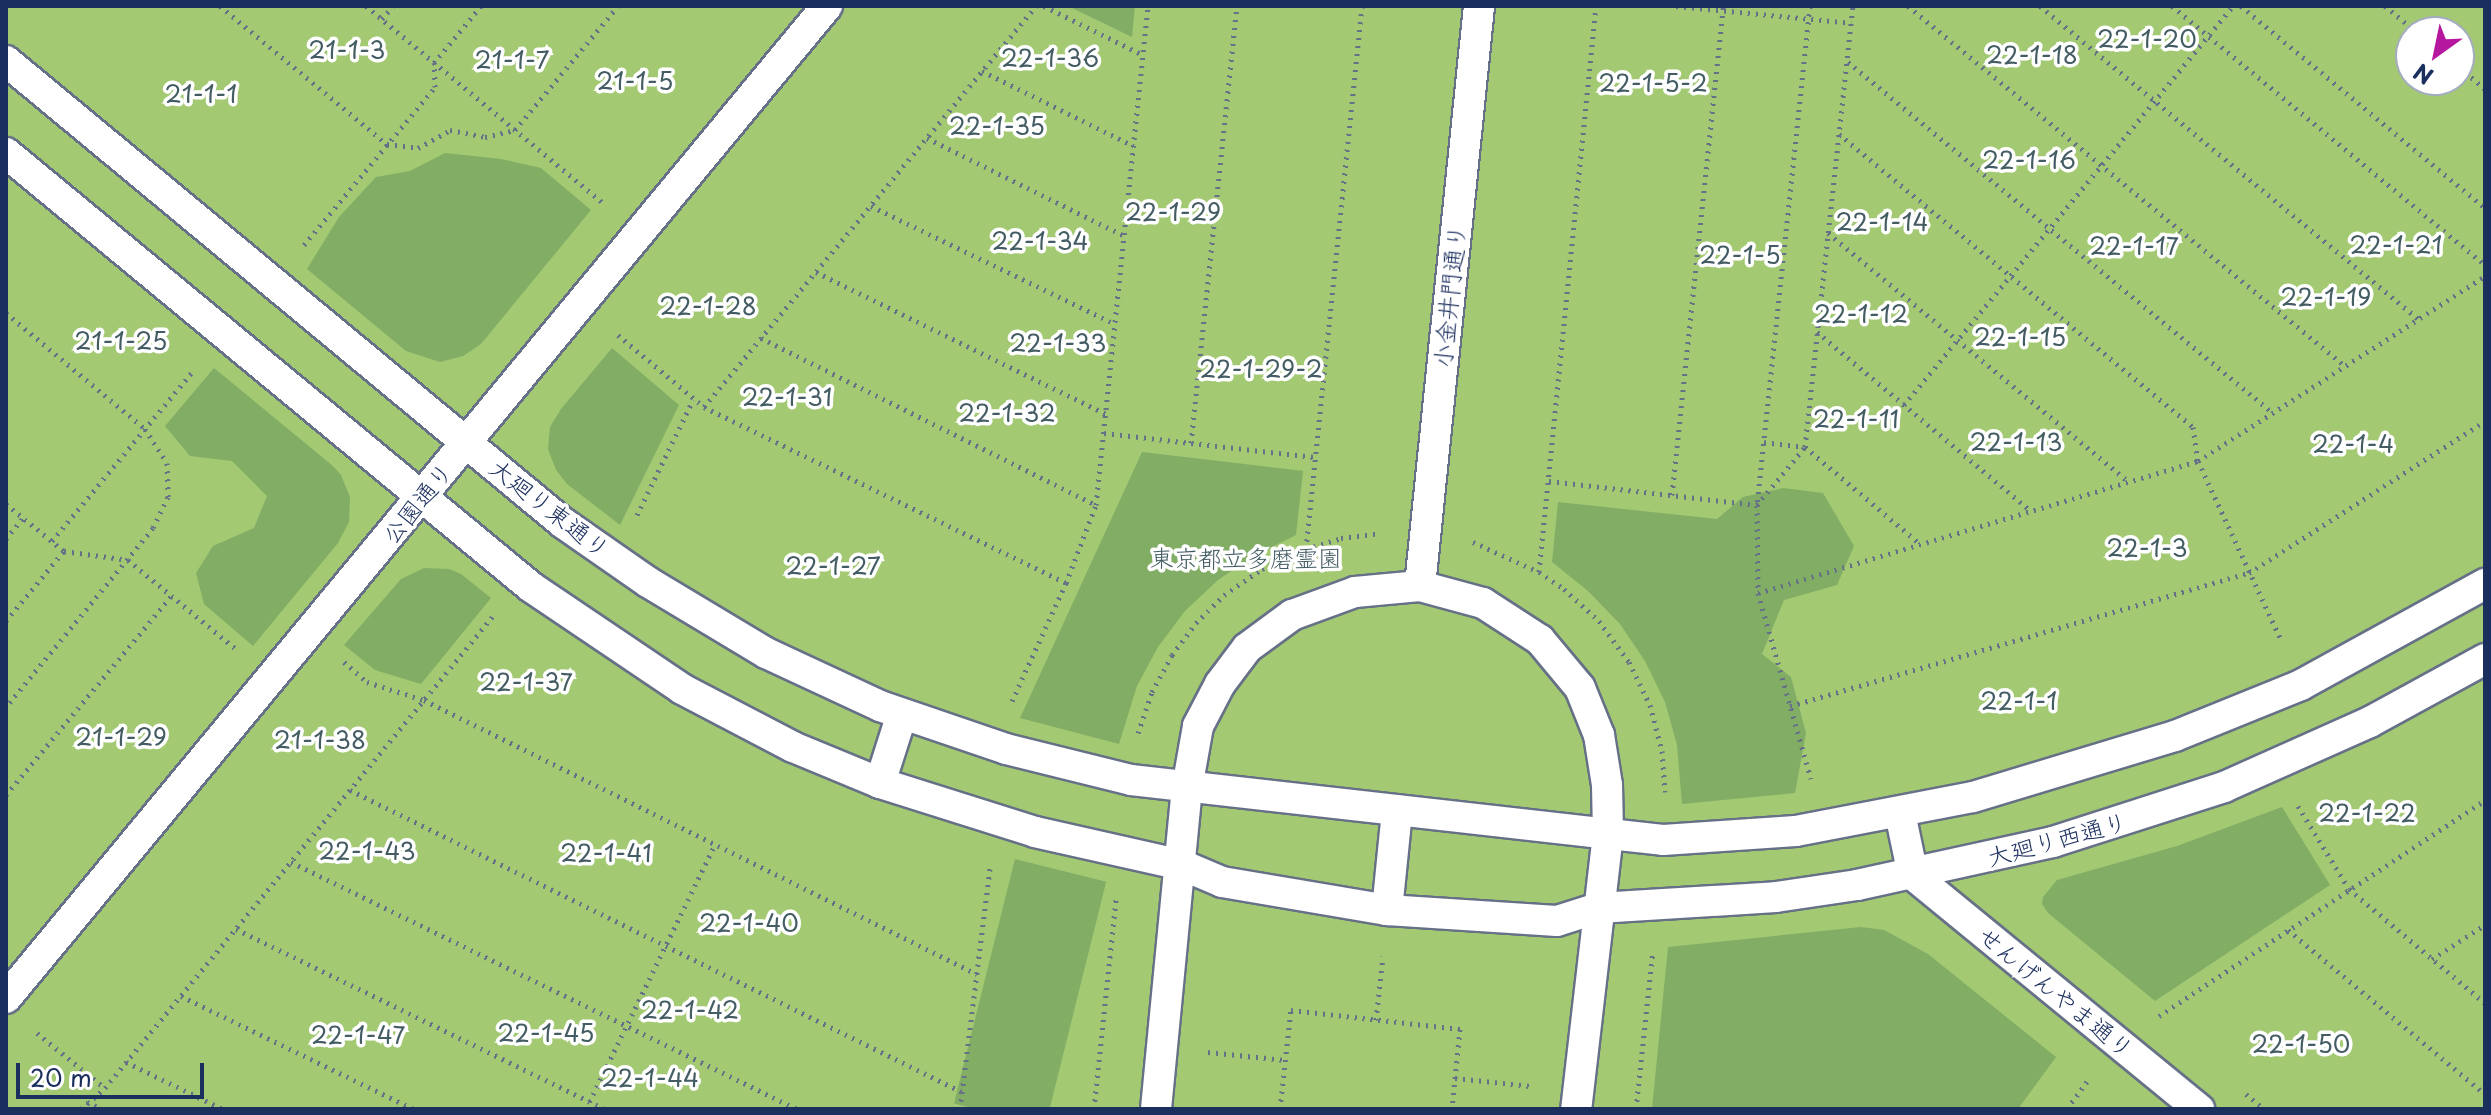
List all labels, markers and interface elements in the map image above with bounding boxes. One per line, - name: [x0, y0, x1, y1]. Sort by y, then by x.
- north arrow: [2395, 16, 2475, 96]
- park label: 22-1-20: [2097, 25, 2197, 53]
- park label: 21-1-3: [309, 36, 385, 64]
- park label: 22-1-18: [1986, 41, 2078, 69]
- park label: 22-1-36: [1001, 44, 1099, 72]
- park label: 21-1-7: [475, 46, 549, 74]
- text: N: [2406, 56, 2439, 93]
- park label: 21-1-5: [596, 67, 674, 95]
- park label: 22-1-5-2: [1598, 69, 1708, 97]
- park label: 21-1-1: [165, 80, 237, 108]
- park label: 22-1-35: [949, 112, 1045, 140]
- park label: 22-1-16: [1982, 146, 2076, 174]
- park label: 22-1-29: [1125, 198, 1221, 226]
- park label: 22-1-14: [1836, 208, 1928, 236]
- street label: 小金井門通り: [1427, 223, 1471, 369]
- park label: 22-1-34: [991, 227, 1089, 255]
- park label: 22-1-21: [2349, 231, 2443, 259]
- park label: 22-1-17: [2089, 232, 2179, 260]
- park label: 22-1-5: [1699, 241, 1781, 269]
- park label: 22-1-19: [2281, 283, 2371, 311]
- park label: 22-1-28: [659, 292, 757, 320]
- park label: 22-1-12: [1814, 300, 1908, 328]
- park label: 22-1-15: [1974, 323, 2066, 351]
- park label: 21-1-25: [75, 327, 167, 355]
- park label: 22-1-33: [1010, 329, 1106, 357]
- park label: 22-1-29-2: [1199, 355, 1323, 383]
- park label: 22-1-31: [742, 383, 832, 411]
- park label: 22-1-32: [958, 399, 1056, 427]
- park label: 22-1-11: [1813, 405, 1899, 433]
- park label: 22-1-13: [1970, 428, 2062, 456]
- park label: 22-1-4: [2312, 430, 2394, 458]
- street label: 大廻り東通り: [484, 452, 616, 564]
- street label: 公園通り: [376, 457, 458, 549]
- park label: 22-1-3: [2106, 534, 2188, 562]
- park label: 東京都立多磨霊園: [1150, 544, 1342, 572]
- park label: 22-1-27: [785, 552, 881, 580]
- park label: 22-1-37: [479, 668, 573, 696]
- park label: 22-1-1: [1981, 687, 2057, 715]
- park label: 21-1-29: [75, 723, 167, 751]
- park label: 21-1-38: [274, 726, 366, 754]
- park label: 22-1-22: [2318, 799, 2416, 827]
- street label: 大廻り西通り: [1984, 806, 2130, 872]
- park label: 22-1-43: [318, 837, 416, 865]
- park label: 22-1-41: [560, 839, 652, 867]
- park label: 22-1-40: [699, 909, 799, 937]
- street label: せんげんやま通り: [1972, 920, 2140, 1064]
- park label: 22-1-42: [641, 996, 739, 1024]
- park label: 22-1-45: [498, 1019, 594, 1047]
- park label: 22-1-47: [311, 1021, 405, 1049]
- park label: 22-1-50: [2252, 1030, 2350, 1058]
- scale bar: [20, 1047, 208, 1097]
- text: 20 m: [30, 1059, 92, 1095]
- park label: 22-1-44: [601, 1064, 699, 1092]

